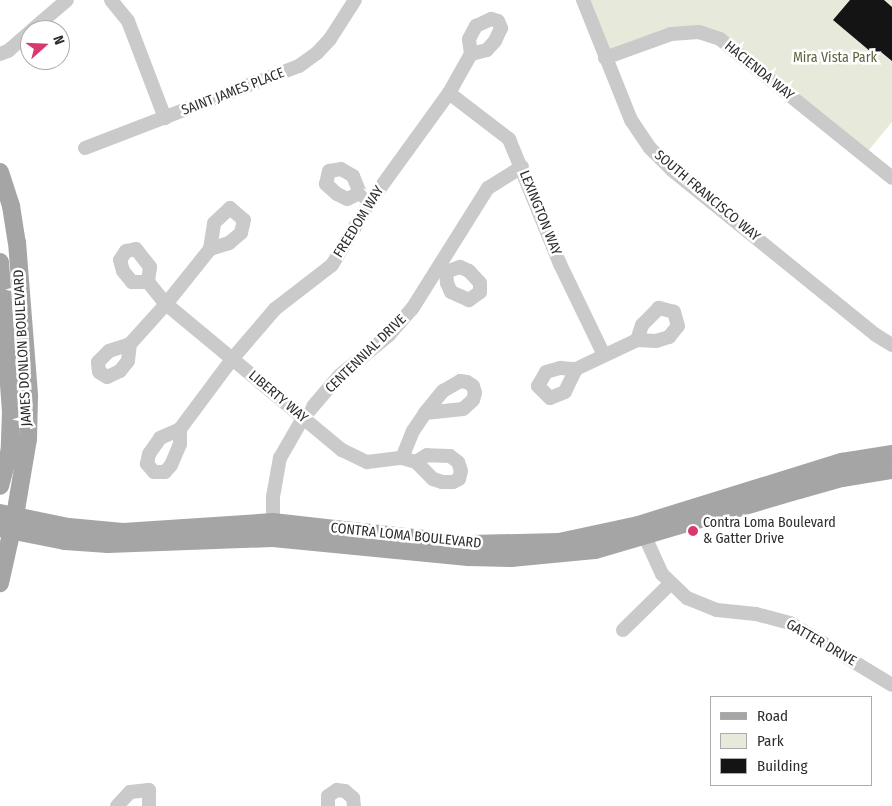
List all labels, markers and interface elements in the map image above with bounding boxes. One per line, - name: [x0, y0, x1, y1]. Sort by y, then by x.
- north arrow: [20, 20, 70, 70]
- text: N: [49, 33, 68, 47]
- street label: HACIENDA WAY: [721, 38, 797, 104]
- park label: Mira Vista Park: [793, 50, 877, 66]
- street label: SAINT JAMES PLACE: [179, 65, 287, 119]
- street label: SOUTH FRANCISCO WAY: [651, 147, 763, 245]
- street label: LEXINGTON WAY: [515, 168, 565, 258]
- street label: FREEDOM WAY: [330, 183, 388, 261]
- street label: JAMES DONLON BOULEVARD: [11, 269, 35, 427]
- street label: CENTENNIAL DRIVE: [322, 311, 410, 397]
- street label: LIBERTY WAY: [245, 367, 311, 427]
- place label: Contra Loma Boulevard & Gatter Drive: [703, 515, 836, 548]
- street label: CONTRA LOMA BOULEVARD: [330, 520, 482, 552]
- marker: Contra Loma Boulevard & Gatter Drive: [687, 525, 699, 537]
- street label: GATTER DRIVE: [783, 616, 859, 670]
- legend: [710, 696, 872, 786]
- text: Road: [757, 707, 788, 725]
- text: Park: [757, 732, 784, 750]
- text: Building: [757, 757, 808, 775]

